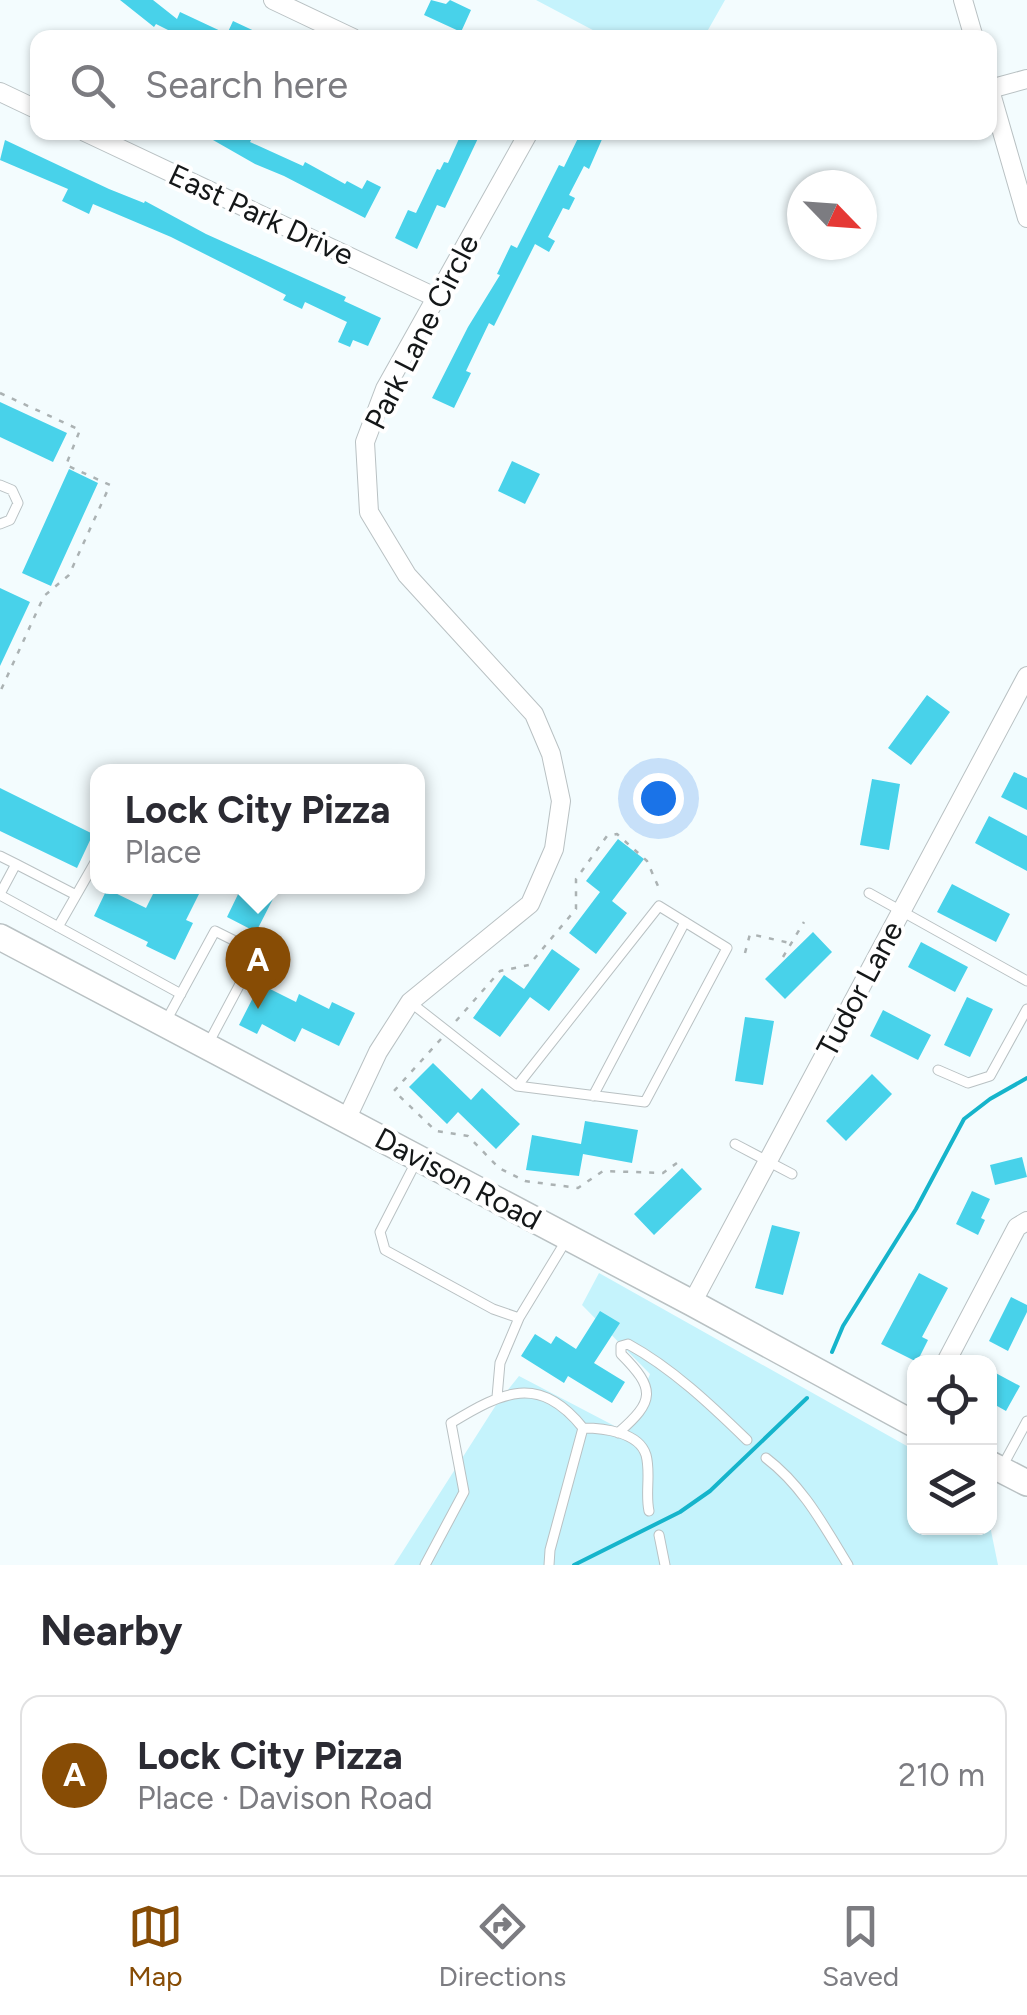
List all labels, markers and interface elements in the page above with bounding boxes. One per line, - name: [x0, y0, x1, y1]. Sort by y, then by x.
- search box: [30, 30, 997, 140]
- icon: search: [65, 58, 120, 113]
- text: Search here: [145, 62, 348, 108]
- street label: East Park Drive: [163, 156, 359, 273]
- north arrow: [787, 170, 877, 260]
- street label: Park Lane Circle: [357, 228, 487, 435]
- popup: [90, 764, 425, 894]
- your location: [633, 773, 684, 824]
- text: Lock City Pizza: [125, 787, 390, 833]
- text: Place: [125, 833, 201, 871]
- street label: Tudor Lane: [808, 915, 911, 1063]
- pin: A: [226, 926, 290, 1009]
- street label: Davison Road: [369, 1119, 548, 1238]
- map controls: [907, 1355, 997, 1535]
- button: locate: [907, 1355, 997, 1445]
- button: layers: [907, 1445, 997, 1535]
- text: Nearby: [40, 1605, 182, 1656]
- text: Lock City Pizza: [137, 1733, 403, 1779]
- text: A: [63, 1756, 86, 1794]
- text: 210 m: [898, 1756, 985, 1794]
- text: Place · Davison Road: [137, 1779, 433, 1817]
- tab: Map: [128, 1899, 183, 1993]
- tab: Directions: [439, 1899, 566, 1993]
- tab: Saved: [822, 1899, 899, 1993]

